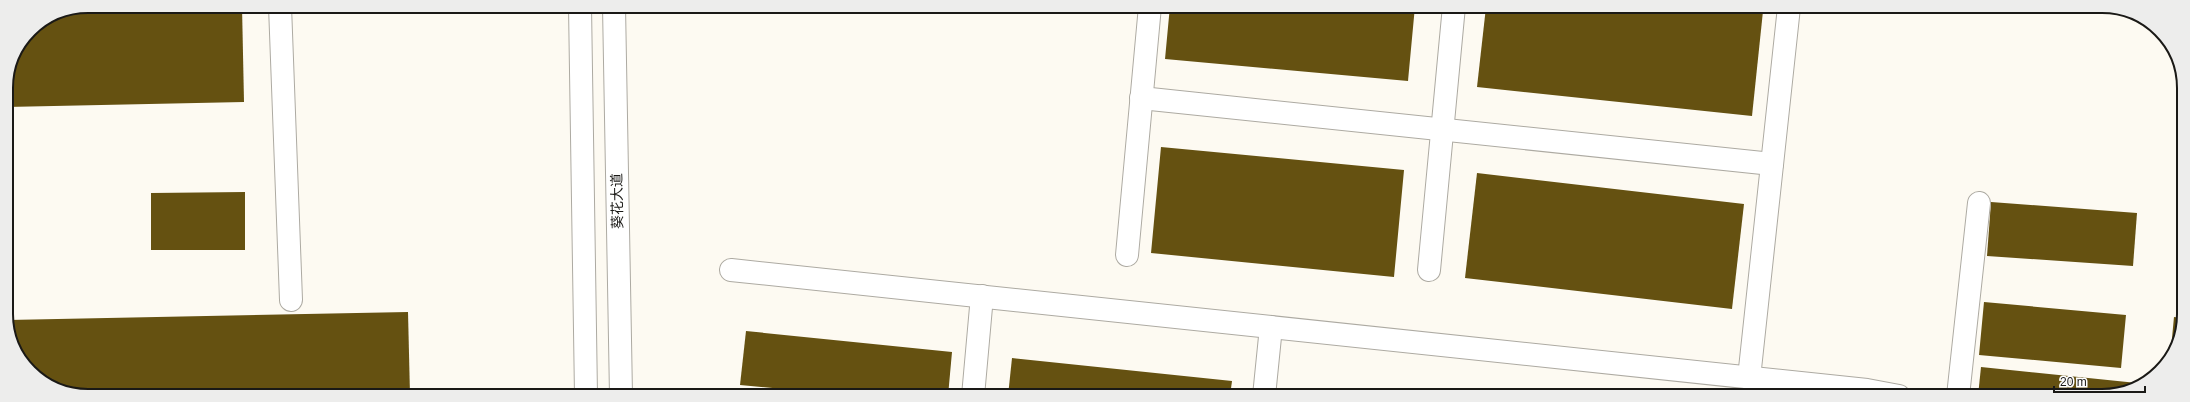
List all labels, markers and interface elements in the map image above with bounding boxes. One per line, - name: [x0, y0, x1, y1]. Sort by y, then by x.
- street label: 葵花大道: [609, 173, 625, 229]
- scale bar: [2054, 368, 2145, 394]
- text: 20 m: [2060, 375, 2087, 389]

